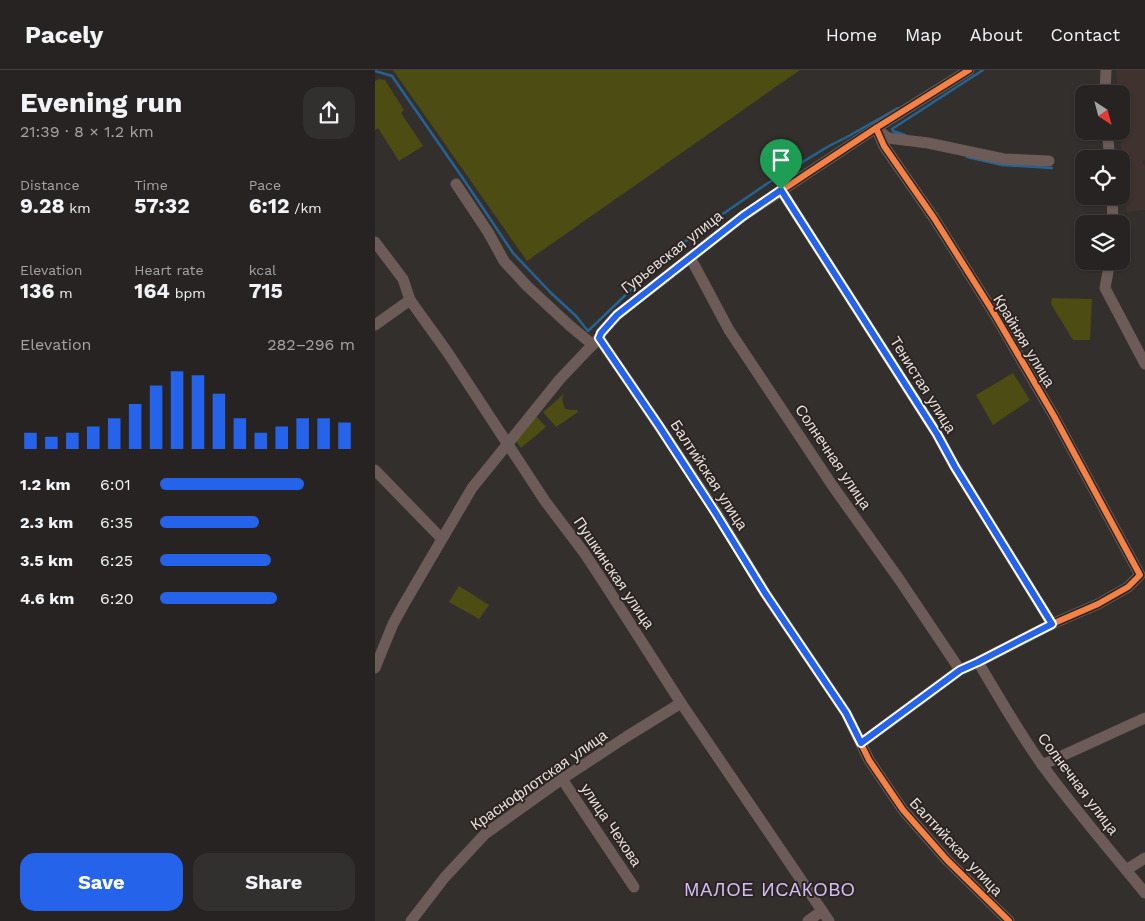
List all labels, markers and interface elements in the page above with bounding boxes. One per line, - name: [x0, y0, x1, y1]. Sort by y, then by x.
- text: Pacely: [25, 21, 103, 49]
- text: Home: [826, 24, 877, 45]
- text: Map: [905, 24, 942, 45]
- text: About: [970, 24, 1022, 45]
- text: Contact: [1050, 24, 1120, 45]
- north arrow: [1075, 85, 1130, 140]
- map controls: [1075, 85, 1130, 270]
- text: Evening run: [20, 86, 182, 119]
- button: share: [303, 87, 355, 139]
- text: 21:39 · 8 × 1.2 km: [20, 122, 154, 141]
- pin: [760, 139, 802, 190]
- icon: arrive: [767, 146, 795, 174]
- button: locate: [1075, 150, 1130, 205]
- text: Distance: [20, 177, 80, 193]
- text: Time: [134, 177, 168, 193]
- text: Pace: [249, 177, 281, 193]
- text: 9.28: [20, 193, 65, 218]
- text: 57:32: [134, 193, 190, 218]
- text: 6:12: [249, 193, 290, 218]
- text: km: [65, 200, 91, 216]
- text: /km: [290, 200, 322, 216]
- street label: Гурьевская улица: [618, 206, 727, 297]
- button: layers: [1075, 215, 1130, 270]
- text: Elevation: [20, 262, 83, 278]
- text: Heart rate: [134, 262, 204, 278]
- text: kcal: [249, 262, 276, 278]
- text: 136: [20, 278, 54, 303]
- text: 164: [134, 278, 170, 303]
- text: 715: [249, 278, 283, 303]
- text: m: [54, 285, 73, 301]
- text: bpm: [170, 285, 206, 301]
- street label: Крайняя улица: [989, 291, 1059, 391]
- street label: Тенистая улица: [886, 333, 960, 437]
- text: Elevation: [20, 335, 91, 354]
- text: 282–296 m: [267, 335, 355, 354]
- street label: Солнечная улица: [791, 401, 875, 513]
- street label: Балтийская улица: [667, 417, 752, 534]
- text: 1.2 km: [20, 475, 71, 494]
- text: 6:01: [100, 475, 131, 494]
- text: 2.3 km: [20, 513, 73, 532]
- text: 6:35: [100, 513, 133, 532]
- street label: Пушкинская улица: [570, 514, 658, 633]
- text: 3.5 km: [20, 551, 73, 570]
- text: 6:25: [100, 551, 133, 570]
- text: 4.6 km: [20, 589, 74, 608]
- text: 6:20: [100, 589, 134, 608]
- street label: Краснофлотская улица: [467, 726, 611, 834]
- street label: Солнечная улица: [1034, 730, 1122, 839]
- street label: улица Чехова: [577, 780, 646, 870]
- street label: Балтийская улица: [906, 794, 1007, 900]
- button: Save: [20, 853, 183, 911]
- button: Share: [193, 853, 355, 911]
- district label: МАЛОЕ ИСАКОВО: [684, 879, 856, 900]

